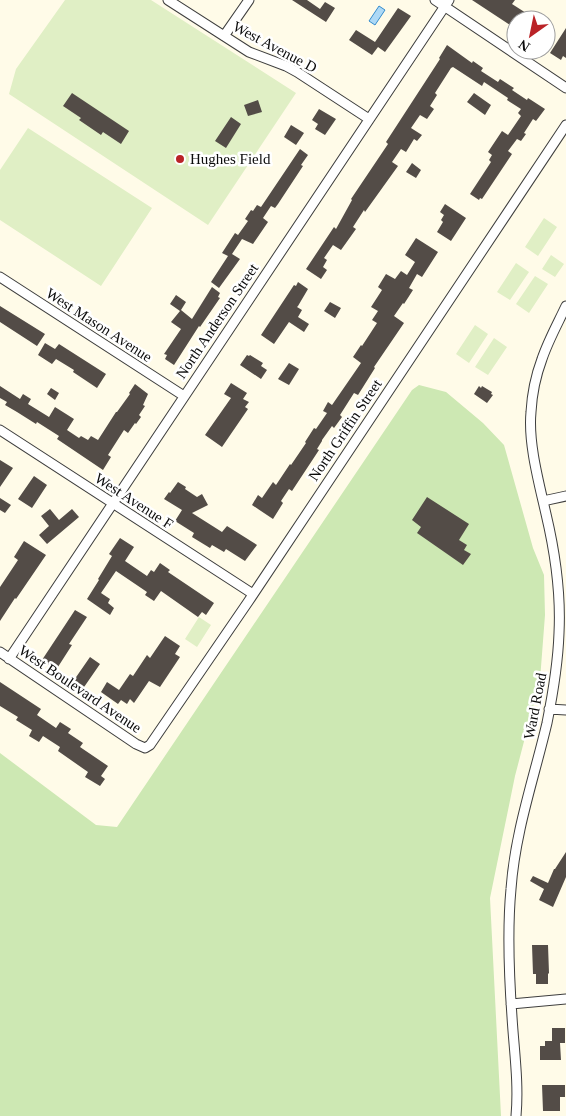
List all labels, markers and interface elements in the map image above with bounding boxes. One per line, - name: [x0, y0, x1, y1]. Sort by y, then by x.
- north arrow: [506, 10, 556, 60]
- street label: West Avenue D: [230, 18, 320, 76]
- text: N: [516, 36, 533, 55]
- place label: Hughes Field: [190, 151, 271, 167]
- marker: Hughes Field: [174, 153, 186, 165]
- street label: North Anderson Street: [173, 260, 262, 381]
- street label: West Mason Avenue: [43, 285, 155, 365]
- street label: North Griffin Street: [305, 376, 385, 484]
- street label: West Avenue F: [92, 470, 176, 532]
- street label: West Boulevard Avenue: [16, 642, 145, 736]
- street label: Ward Road: [521, 671, 549, 741]

